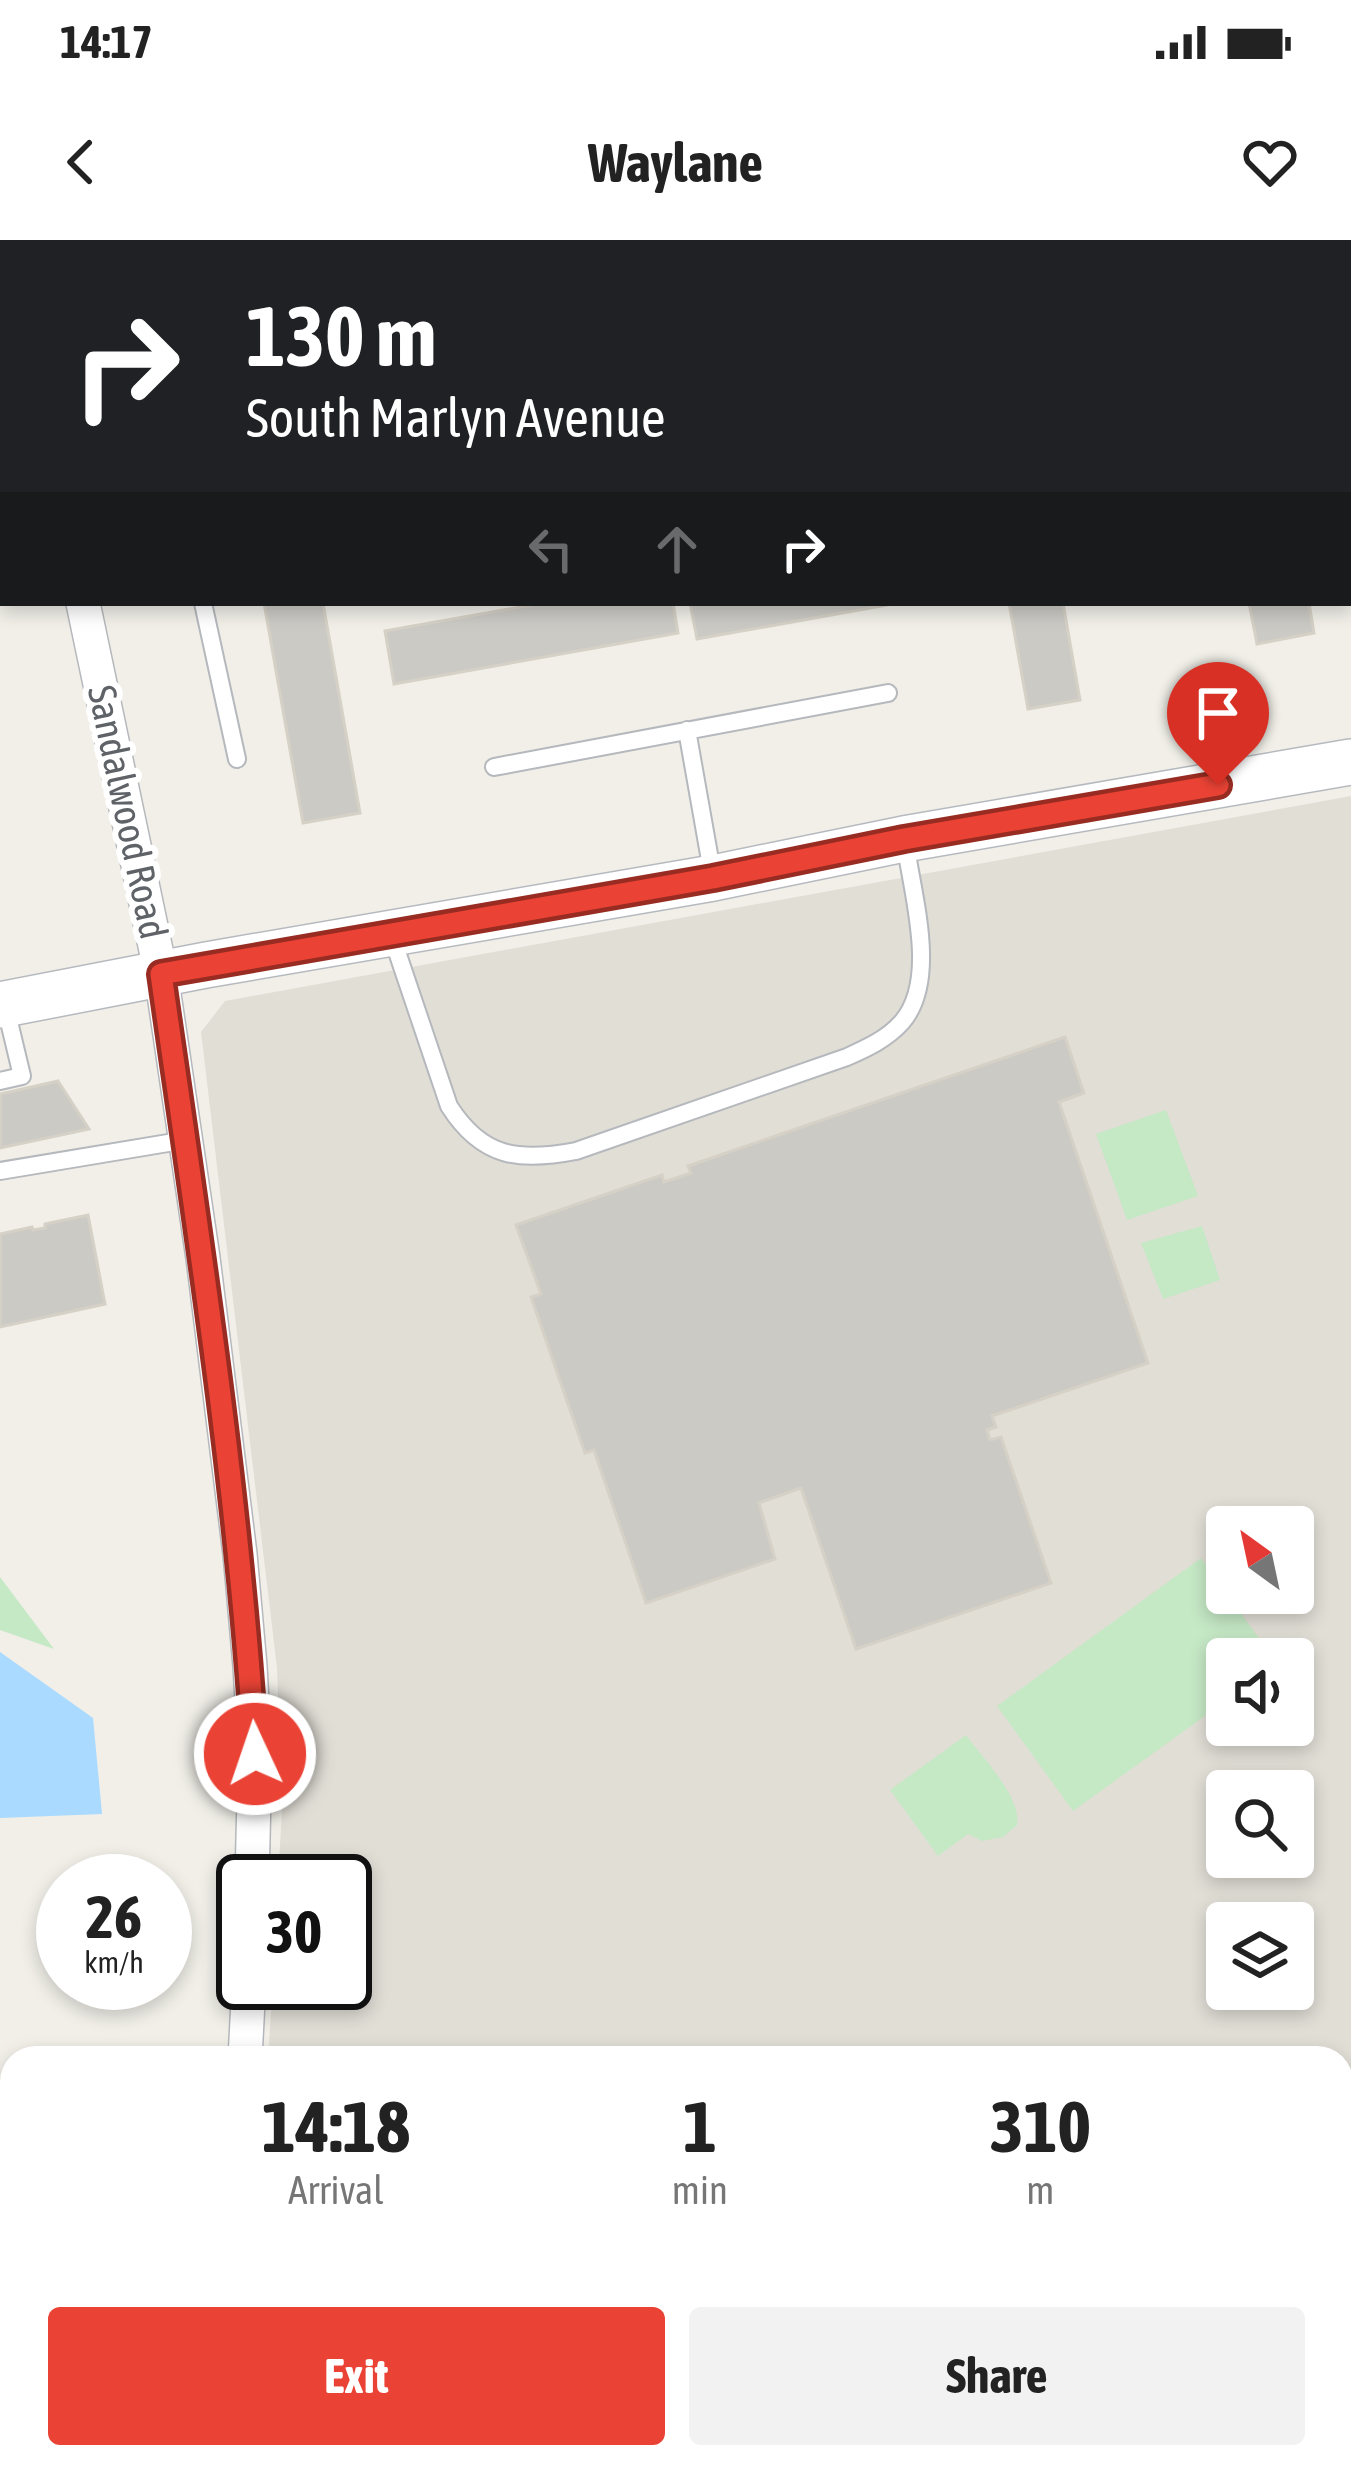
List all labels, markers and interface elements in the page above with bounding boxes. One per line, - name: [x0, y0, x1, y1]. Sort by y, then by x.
- text: 14:17: [60, 16, 153, 68]
- icon: back: [48, 129, 114, 195]
- icon: heart: [1237, 129, 1303, 195]
- text: Waylane: [588, 132, 763, 193]
- icon: right: [48, 288, 204, 444]
- text: 130 m: [246, 288, 436, 384]
- text: South Marlyn Avenue: [246, 387, 666, 448]
- icon: left: [518, 516, 584, 582]
- icon: ahead: [644, 516, 710, 582]
- icon: right: [770, 516, 836, 582]
- pin: [1167, 662, 1269, 785]
- icon: arrive: [1185, 680, 1251, 746]
- street label: Sandalwood Road: [80, 681, 176, 943]
- north arrow: [1206, 1506, 1314, 1614]
- map controls: [1206, 1506, 1314, 2010]
- button: sound: [1206, 1638, 1314, 1746]
- position arrow: [192, 1691, 318, 1817]
- button: search: [1206, 1770, 1314, 1878]
- speed limit sign: 30: [216, 1854, 372, 2010]
- text: 26: [86, 1882, 142, 1951]
- button: layers: [1206, 1902, 1314, 2010]
- text: km/h: [84, 1945, 144, 1979]
- text: 14:18: [262, 2085, 410, 2167]
- text: 1: [683, 2085, 717, 2167]
- text: 310: [990, 2085, 1091, 2167]
- text: Arrival: [288, 2168, 384, 2212]
- text: min: [672, 2168, 728, 2212]
- text: m: [1026, 2168, 1054, 2212]
- button: Exit: [48, 2307, 665, 2445]
- button: Share: [689, 2307, 1305, 2445]

